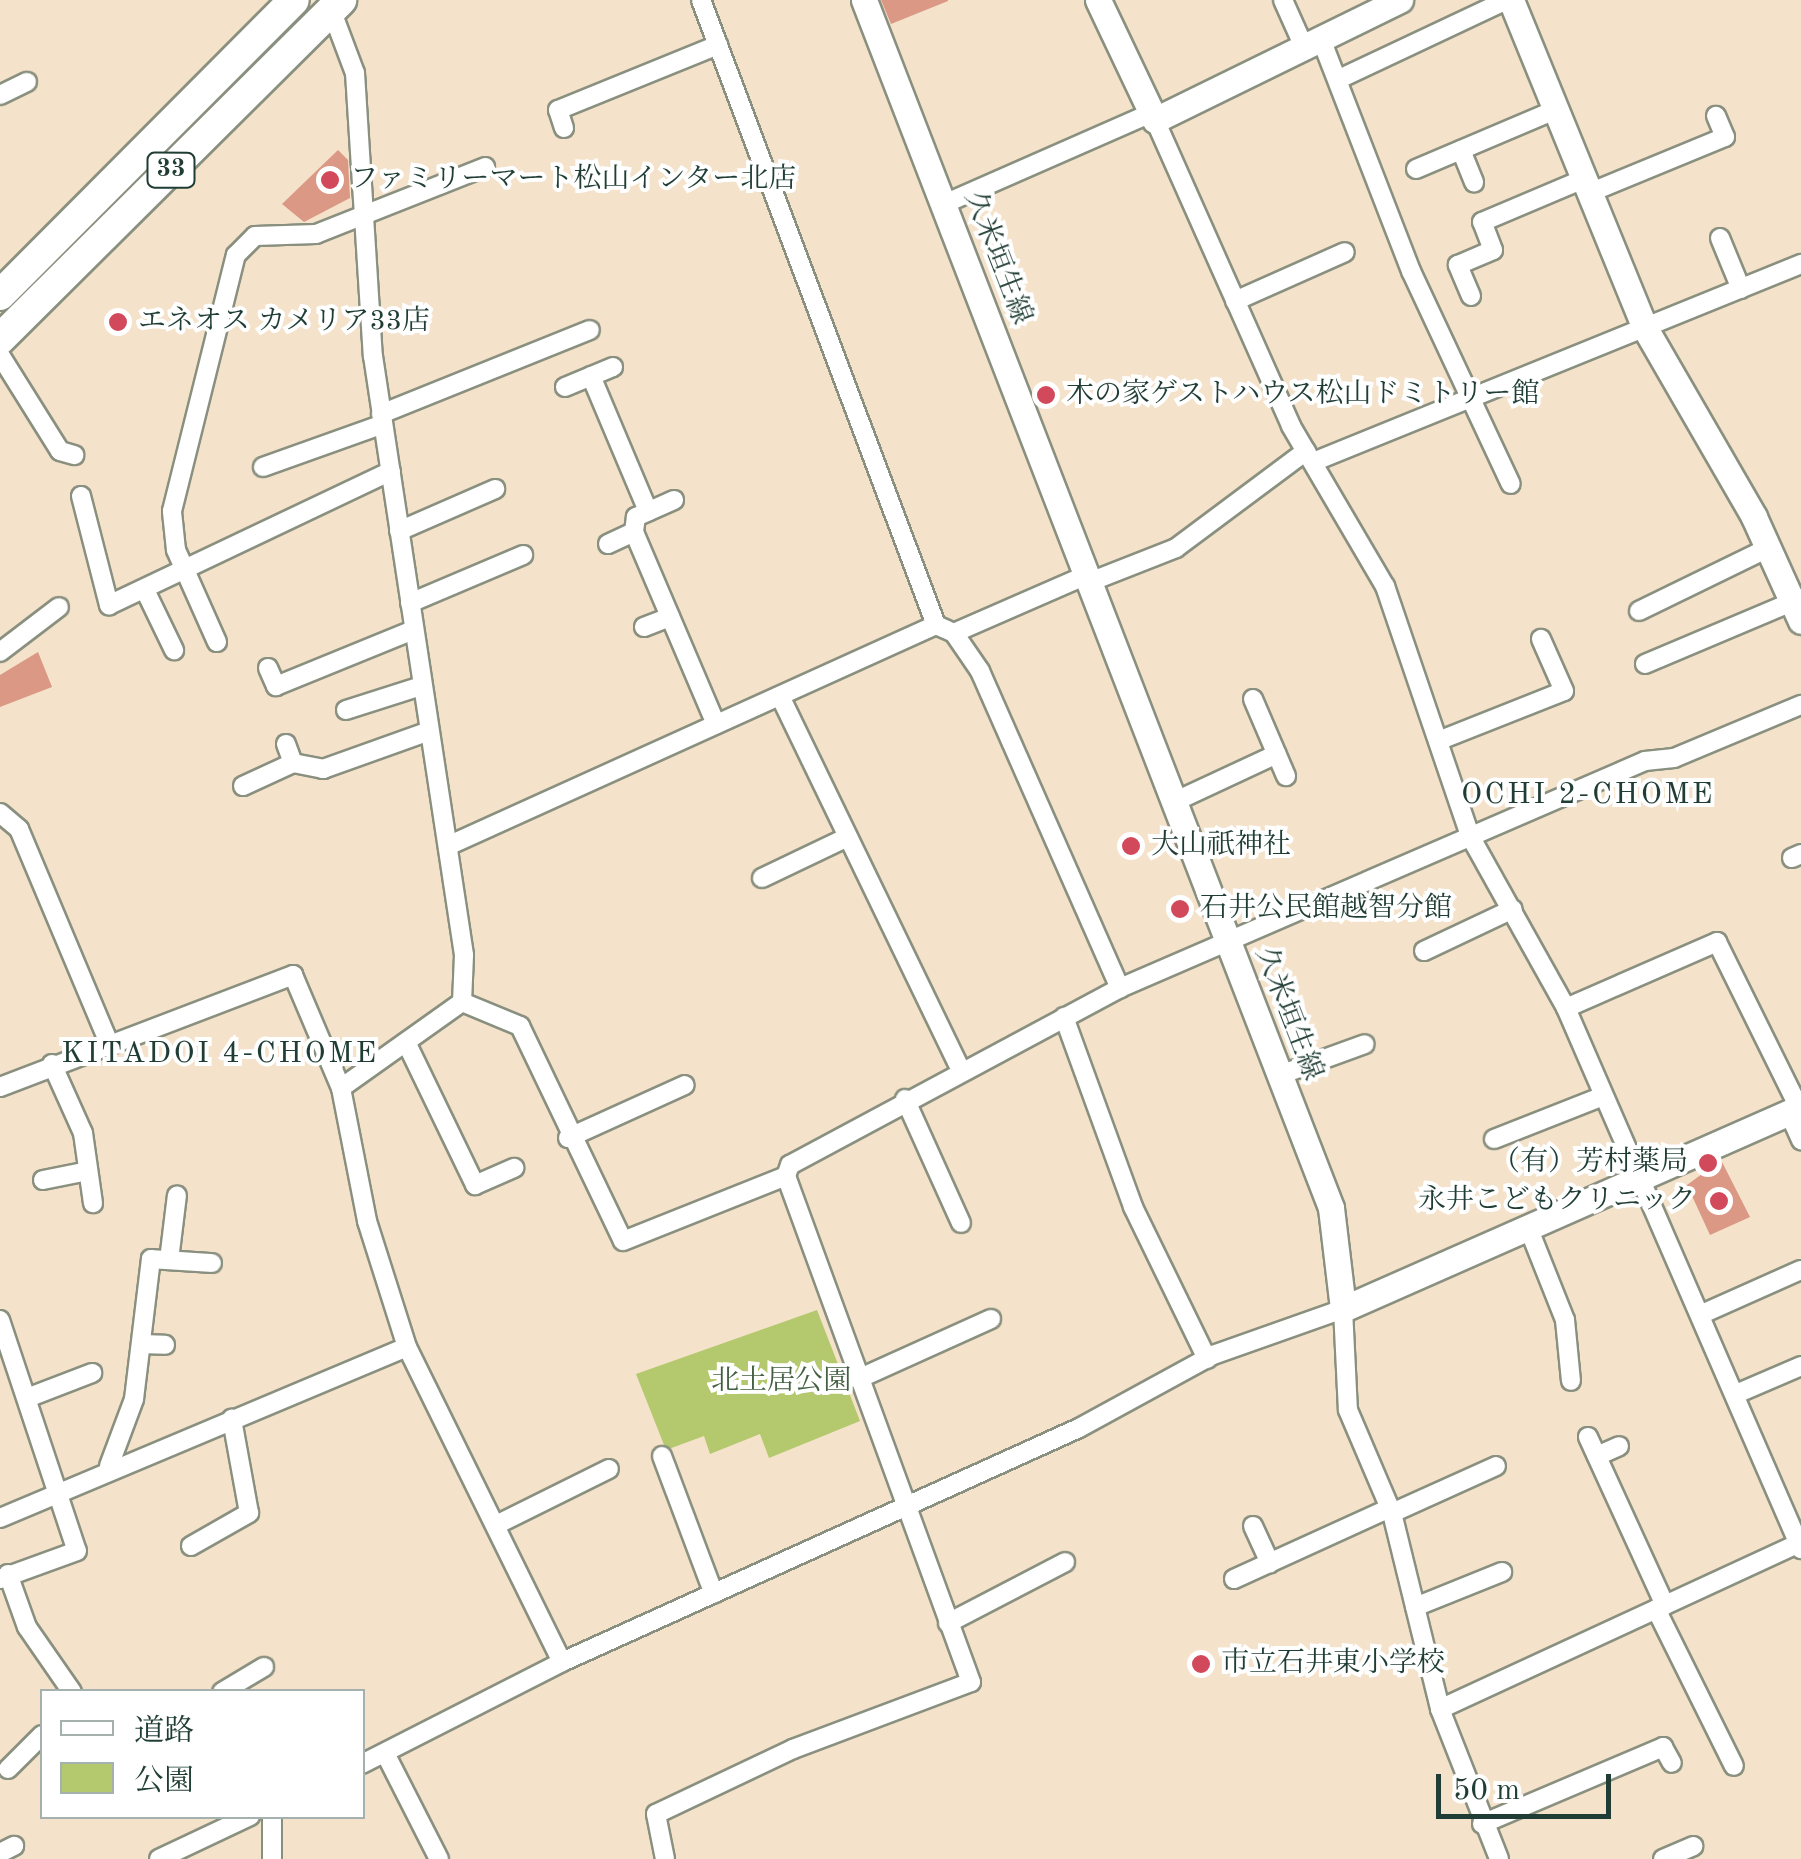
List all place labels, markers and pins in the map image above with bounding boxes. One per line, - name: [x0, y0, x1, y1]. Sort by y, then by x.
- place label: ファミリーマート松山インター北店: [350, 163, 798, 197]
- marker: ファミリーマート松山インター北店: [319, 169, 341, 191]
- place label: エネオス カメリア33店: [138, 305, 430, 339]
- marker: エネオス カメリア33店: [107, 311, 129, 333]
- place label: 木の家ゲストハウス松山ドミトリー館: [1066, 378, 1542, 412]
- marker: 木の家ゲストハウス松山ドミトリー館: [1035, 384, 1057, 406]
- place label: 大山祇神社: [1151, 829, 1291, 863]
- marker: 大山祇神社: [1120, 835, 1142, 857]
- place label: 石井公民館越智分館: [1200, 892, 1452, 926]
- marker: 石井公民館越智分館: [1169, 898, 1191, 920]
- place label: （有）芳村薬局: [1492, 1146, 1688, 1180]
- marker: （有）芳村薬局: [1697, 1152, 1719, 1174]
- place label: 永井こどもクリニック: [1416, 1184, 1696, 1218]
- marker: 永井こどもクリニック: [1706, 1188, 1732, 1214]
- place label: 市立石井東小学校: [1221, 1647, 1445, 1681]
- marker: 市立石井東小学校: [1190, 1653, 1212, 1675]

